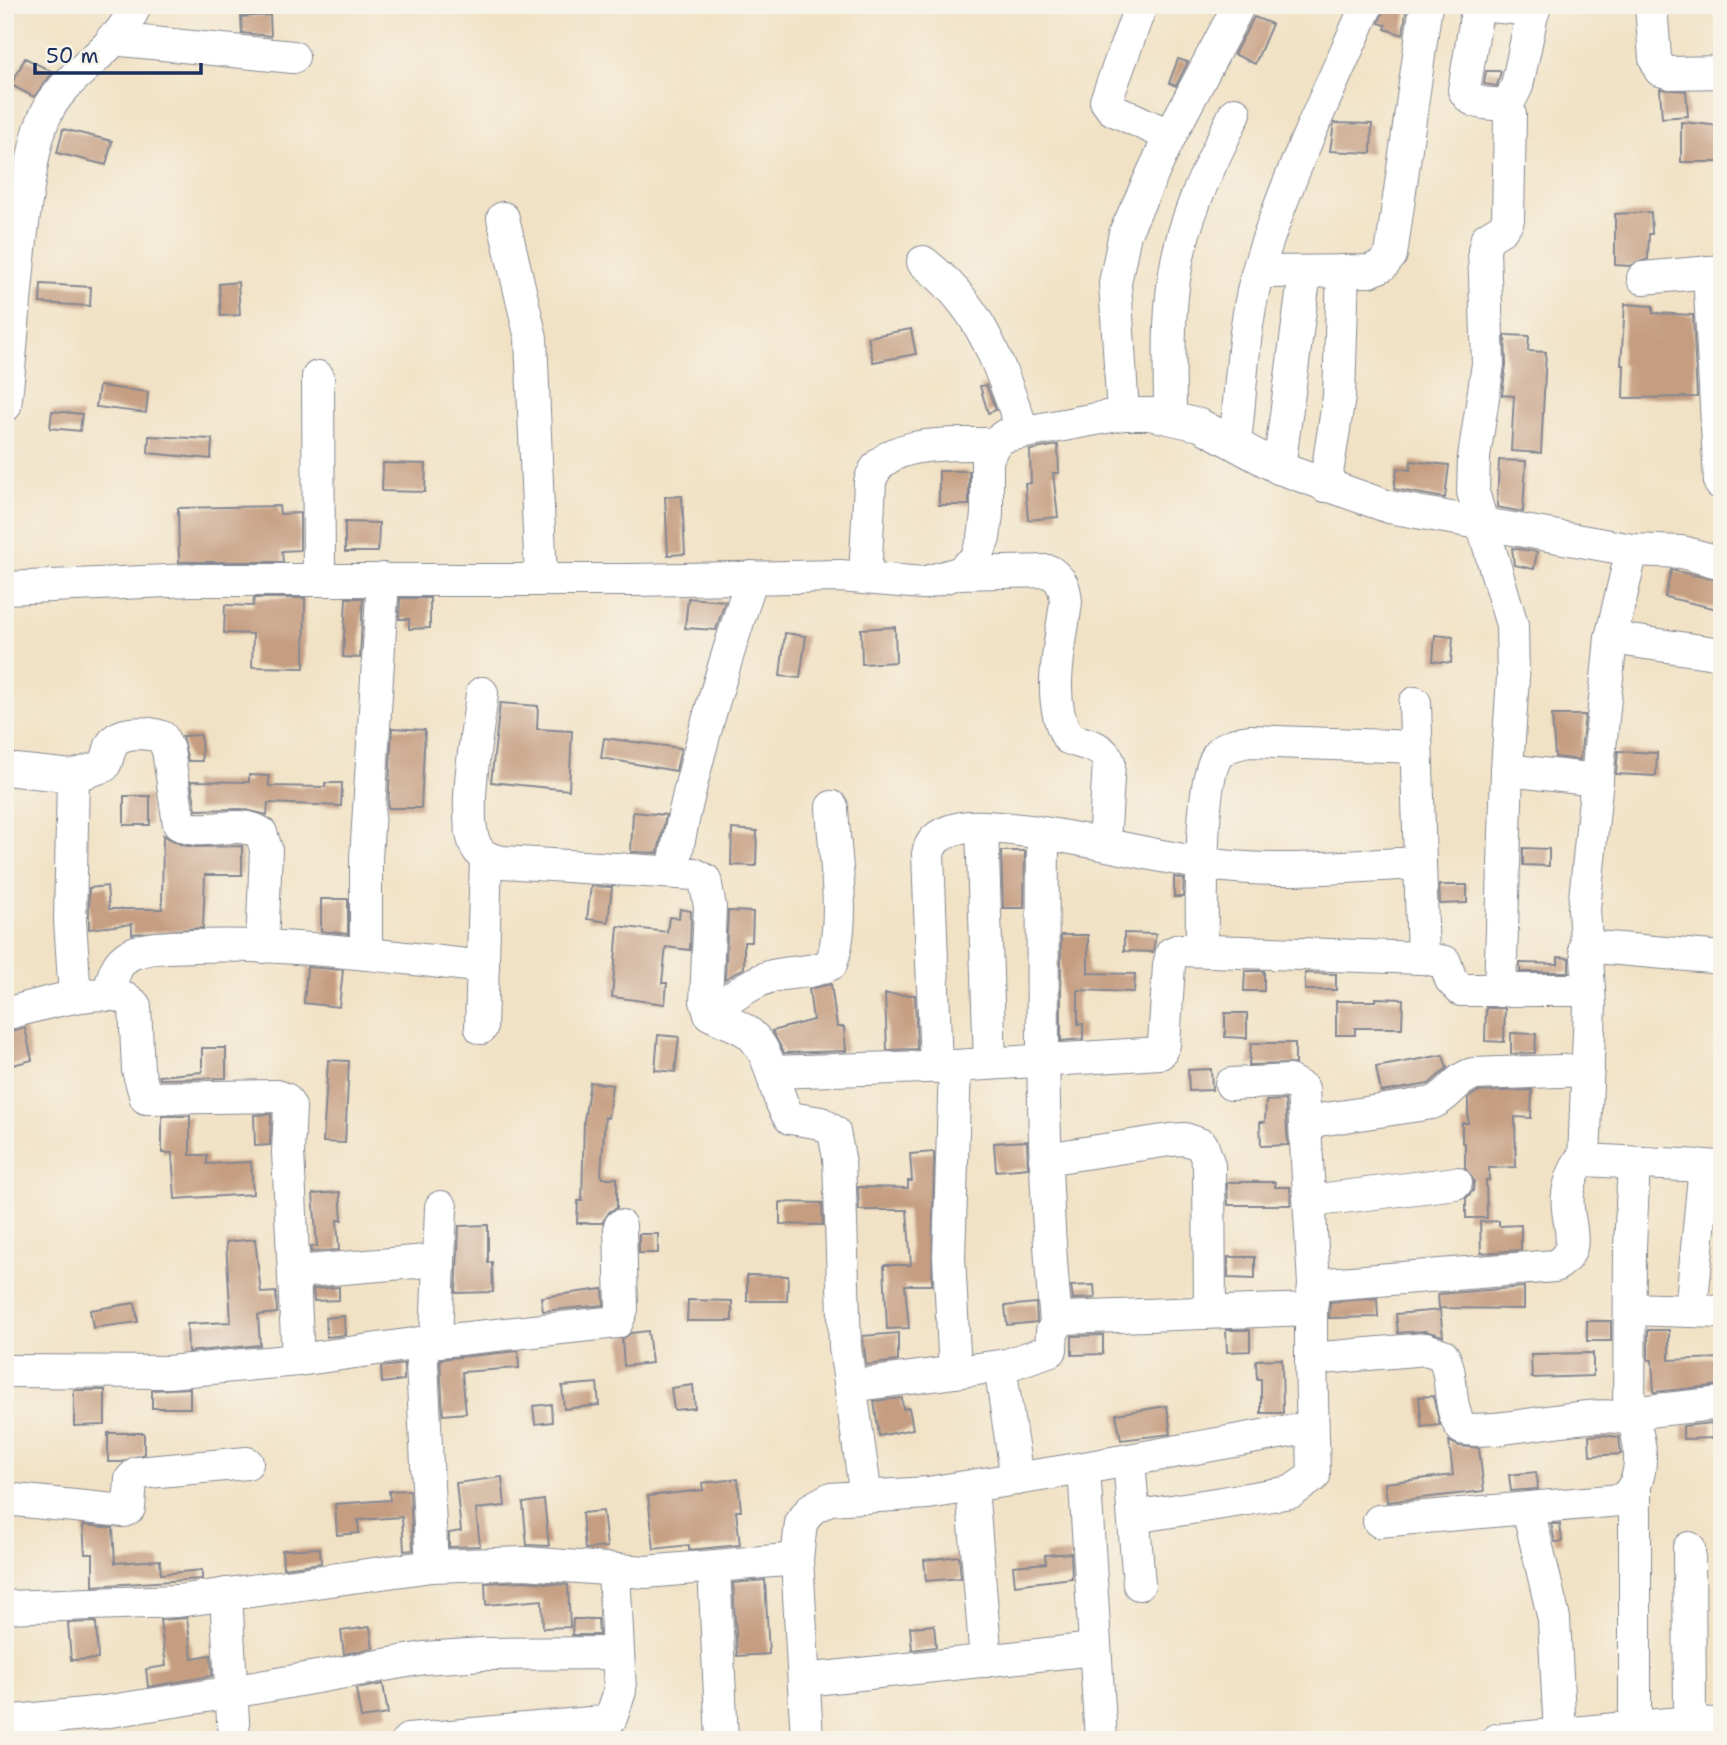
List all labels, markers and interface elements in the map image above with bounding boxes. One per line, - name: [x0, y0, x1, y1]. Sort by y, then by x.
- scale bar: [35, 32, 201, 76]
- text: 50 m: [46, 42, 99, 70]

